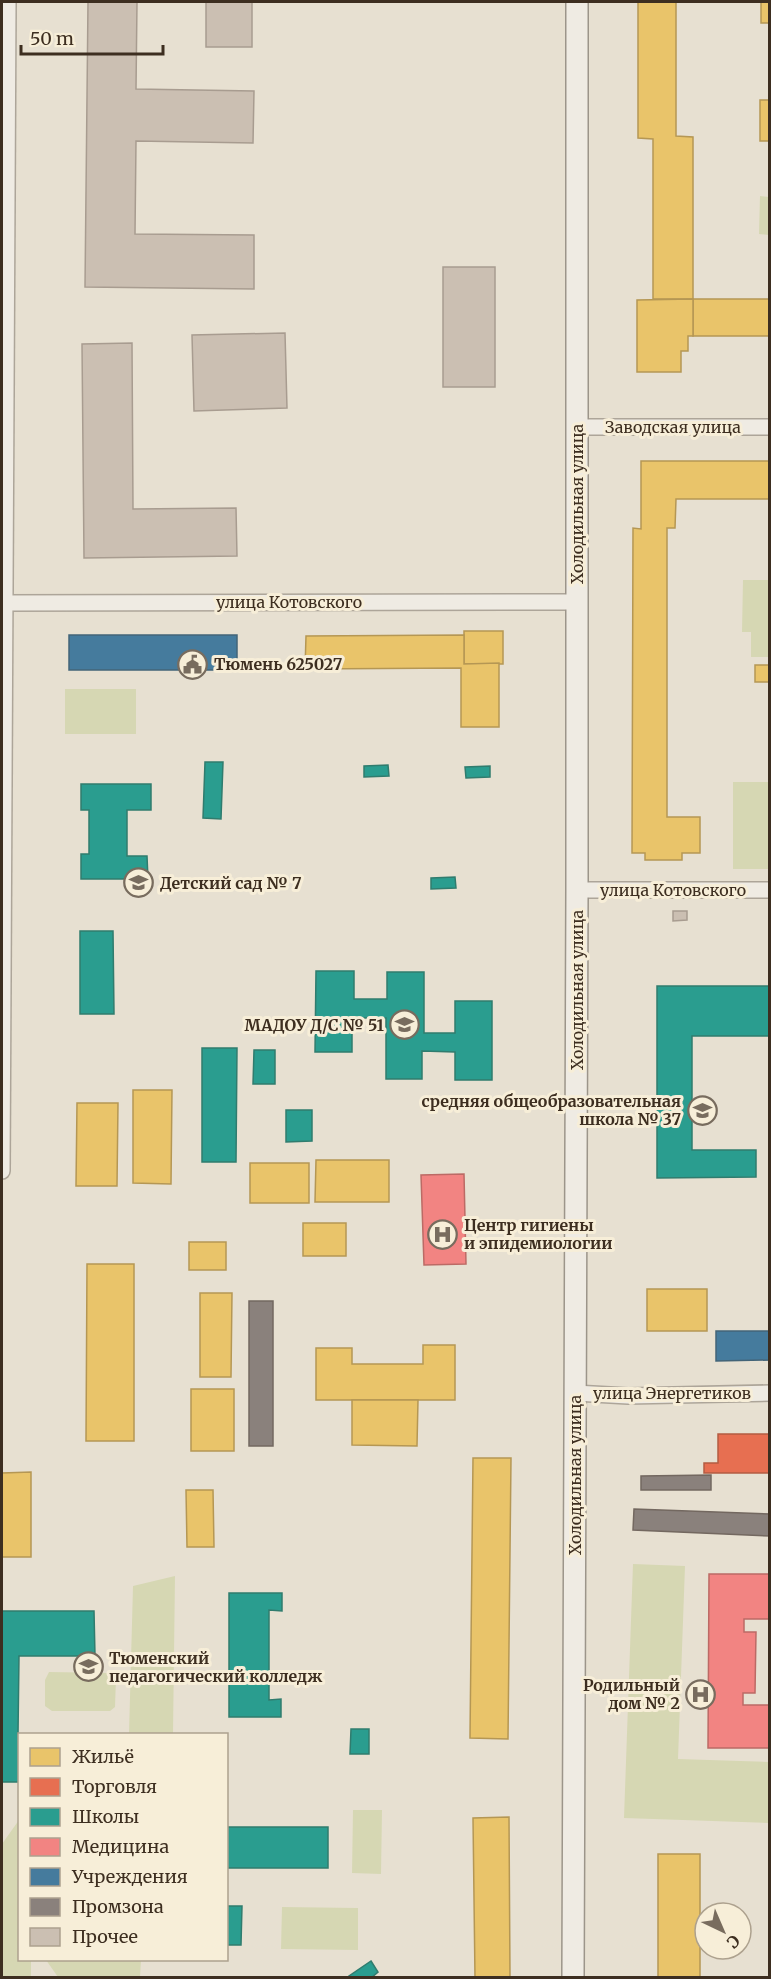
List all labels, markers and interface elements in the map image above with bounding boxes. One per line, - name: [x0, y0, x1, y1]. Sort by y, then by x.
- scale bar: [21, 18, 164, 56]
- text: 50 m: [30, 27, 74, 50]
- street label: Заводская улица: [605, 417, 741, 437]
- street label: Холодильная улица: [567, 424, 587, 584]
- street label: улица Котовского: [216, 592, 362, 612]
- public building icon: Тюмень 625027: [177, 648, 209, 680]
- place label: Тюмень 625027: [214, 654, 343, 674]
- school or university icon: Детский сад № 7: [123, 867, 155, 899]
- place label: Детский сад № 7: [160, 873, 302, 893]
- street label: улица Котовского: [600, 880, 746, 900]
- street label: Холодильная улица: [567, 910, 587, 1070]
- school or university icon: МАДОУ Д/С № 51: [389, 1009, 421, 1041]
- place label: МАДОУ Д/С № 51: [244, 1015, 385, 1035]
- place label: средняя общеобразовательная школа № 37: [421, 1091, 681, 1129]
- school or university icon: средняя общеобразовательная школа № 37: [686, 1094, 718, 1126]
- place label: Центр гигиены и эпидемиологии: [464, 1215, 613, 1253]
- hospital icon: Центр гигиены и эпидемиологии: [427, 1218, 459, 1250]
- street label: улица Энергетиков: [593, 1383, 751, 1403]
- street label: Холодильная улица: [565, 1395, 585, 1555]
- place label: Тюменский педагогический колледж: [109, 1648, 322, 1686]
- school or university icon: Тюменский педагогический колледж: [72, 1651, 104, 1683]
- place label: Родильный дом № 2: [583, 1675, 680, 1713]
- hospital icon: Родильный дом № 2: [685, 1678, 717, 1710]
- legend: [18, 1733, 228, 1961]
- text: Жильё: [72, 1745, 134, 1768]
- text: Торговля: [72, 1775, 157, 1798]
- text: Школы: [72, 1805, 139, 1828]
- text: Медицина: [72, 1835, 169, 1858]
- text: Учреждения: [71, 1865, 188, 1888]
- text: Промзона: [72, 1895, 164, 1918]
- north arrow: [693, 1901, 753, 1961]
- text: Прочее: [72, 1925, 138, 1948]
- text: С: [723, 1931, 744, 1953]

